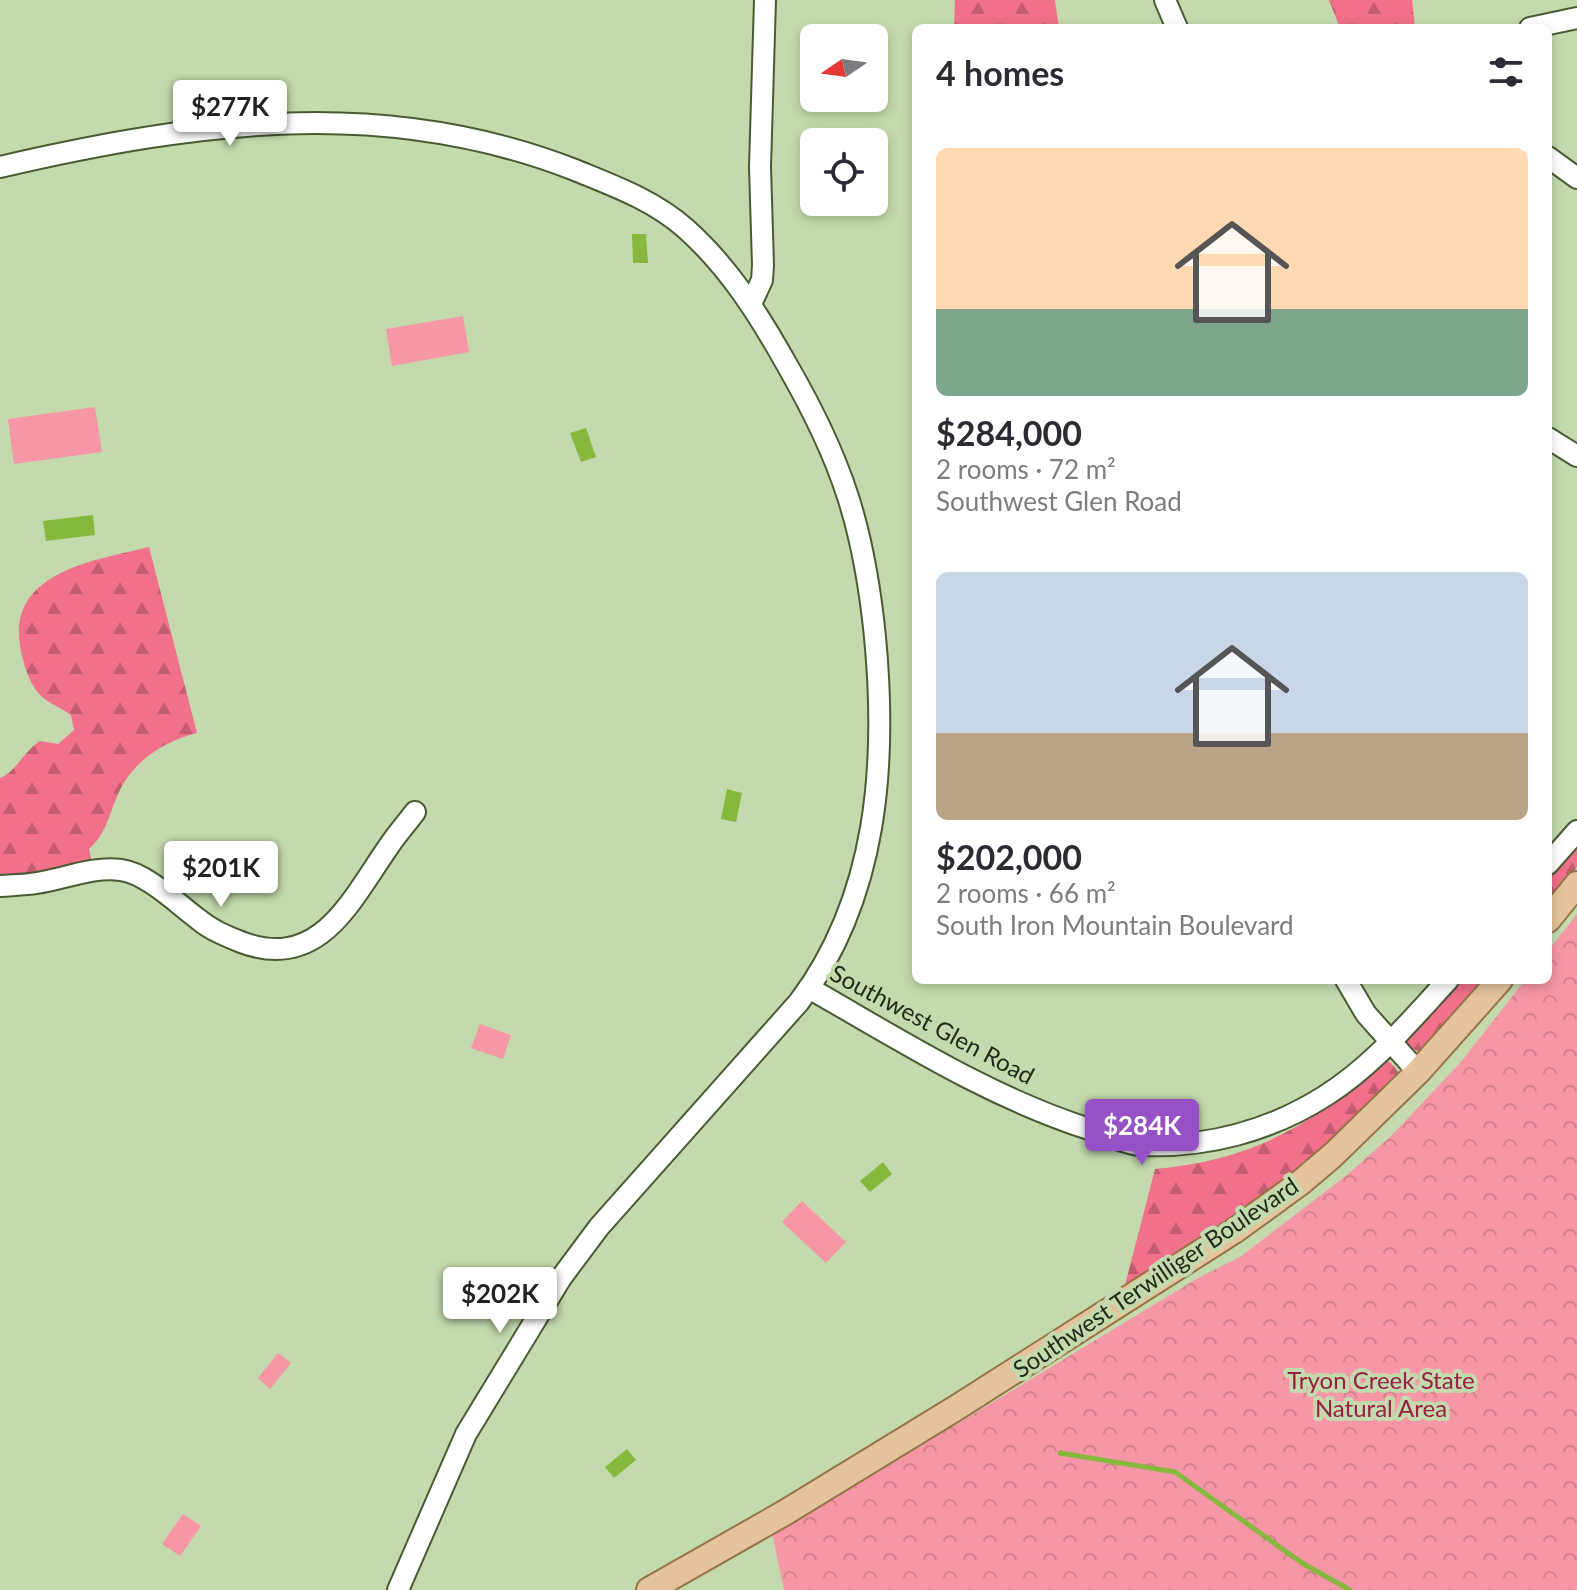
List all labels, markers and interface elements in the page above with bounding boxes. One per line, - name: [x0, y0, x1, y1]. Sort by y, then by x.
- north arrow: [800, 24, 888, 112]
- map controls: [800, 24, 888, 216]
- icon: filters: [1484, 50, 1528, 94]
- text: 4 homes: [936, 52, 1064, 93]
- pin: $277K: [174, 80, 286, 148]
- text: $277K: [191, 90, 269, 122]
- button: locate: [800, 128, 888, 216]
- icon: home: [1160, 200, 1304, 344]
- text: $284,000: [936, 412, 1082, 453]
- text: 2 rooms · 72 m²: [936, 453, 1116, 485]
- text: Southwest Glen Road: [936, 485, 1182, 517]
- icon: home: [1160, 624, 1304, 768]
- text: $202,000: [936, 836, 1082, 877]
- pin: $201K: [165, 841, 277, 909]
- text: $201K: [182, 851, 260, 883]
- text: 2 rooms · 66 m²: [936, 877, 1116, 909]
- text: South Iron Mountain Boulevard: [936, 909, 1294, 941]
- street label: Southwest Glen Road: [826, 958, 1040, 1090]
- pin: $284K: [1086, 1099, 1198, 1167]
- text: $284K: [1103, 1109, 1181, 1141]
- street label: Southwest Terwilliger Boulevard: [1007, 1170, 1303, 1383]
- pin: $202K: [444, 1267, 556, 1335]
- text: $202K: [461, 1277, 539, 1309]
- park label: Tryon Creek State Natural Area: [1287, 1365, 1475, 1422]

